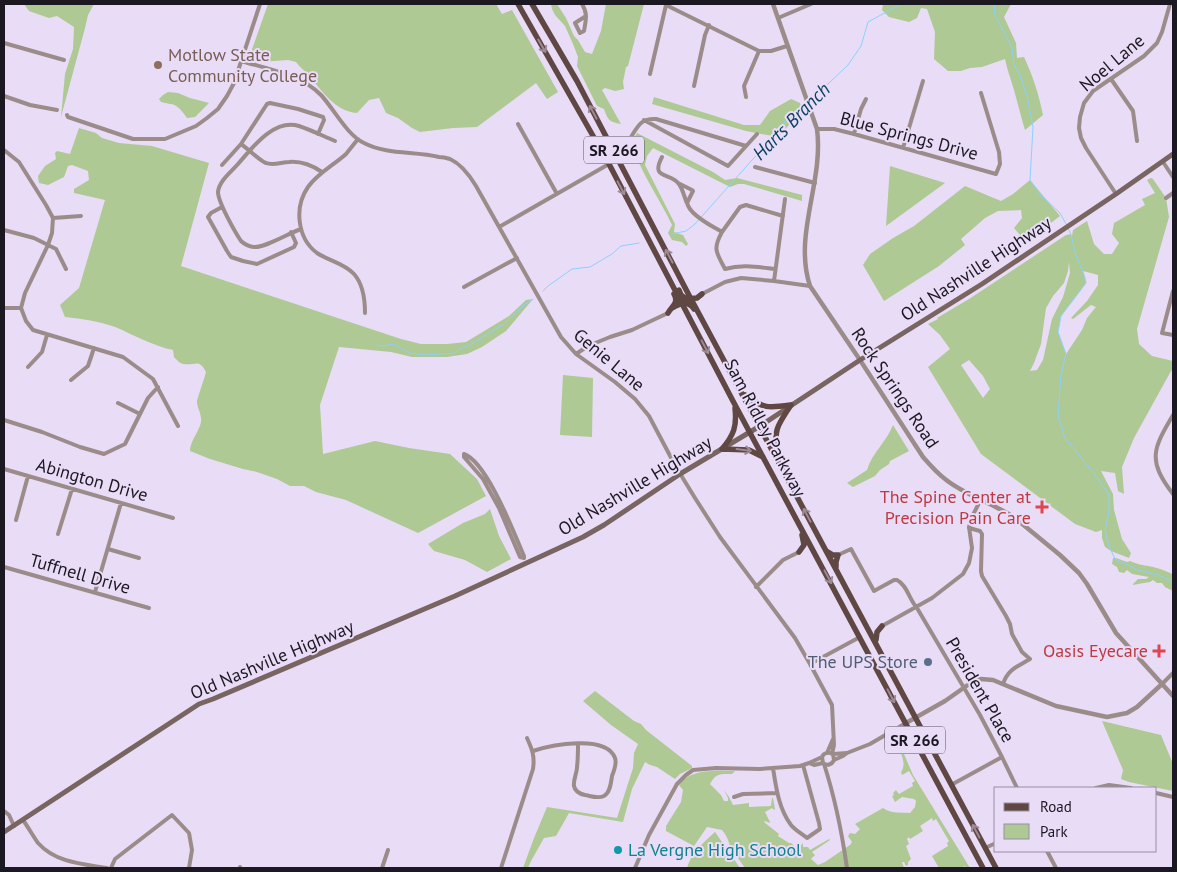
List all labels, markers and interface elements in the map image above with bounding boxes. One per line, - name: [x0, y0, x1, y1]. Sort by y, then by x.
- street label: Noel Lane: [1074, 29, 1149, 96]
- one-way arrow: [538, 39, 548, 53]
- place label: Motlow State Community College: [168, 43, 317, 87]
- marker: Motlow State Community College: [152, 59, 164, 71]
- water label: Harts Branch: [747, 77, 835, 165]
- one-way arrow: [588, 105, 598, 119]
- street label: Blue Springs Drive: [838, 106, 981, 165]
- road number: SR 266: [584, 136, 644, 164]
- one-way arrow: [616, 181, 626, 196]
- street label: Old Nashville Highway: [896, 211, 1056, 326]
- one-way arrow: [664, 248, 674, 263]
- street label: Genie Lane: [569, 323, 650, 396]
- street label: Rock Springs Road: [847, 323, 944, 452]
- one-way arrow: [700, 339, 710, 353]
- street label: Sam Ridley Parkway: [719, 355, 812, 501]
- street label: Old Nashville Highway: [554, 430, 716, 541]
- one-way arrow: [735, 445, 751, 455]
- street label: Abington Drive: [34, 453, 151, 506]
- place label: The Spine Center at Precision Pain Care: [880, 485, 1031, 529]
- marker: The Spine Center at Precision Pain Care: [1035, 500, 1049, 514]
- one-way arrow: [802, 507, 812, 522]
- street label: Tuffnell Drive: [27, 548, 133, 599]
- one-way arrow: [823, 570, 833, 584]
- street label: Old Nashville Highway: [187, 614, 358, 704]
- street label: President Place: [941, 633, 1020, 747]
- place label: Oasis Eyecare: [1043, 639, 1148, 662]
- marker: Oasis Eyecare: [1152, 644, 1166, 658]
- place label: The UPS Store: [808, 650, 918, 673]
- marker: The UPS Store: [922, 656, 934, 668]
- one-way arrow: [887, 688, 896, 703]
- road number: SR 266: [885, 726, 945, 754]
- legend: [994, 787, 1157, 852]
- text: Road: [1040, 797, 1072, 816]
- text: Park: [1040, 822, 1068, 841]
- one-way arrow: [971, 823, 981, 838]
- place label: La Vergne High School: [628, 838, 802, 861]
- marker: La Vergne High School: [612, 844, 624, 856]

